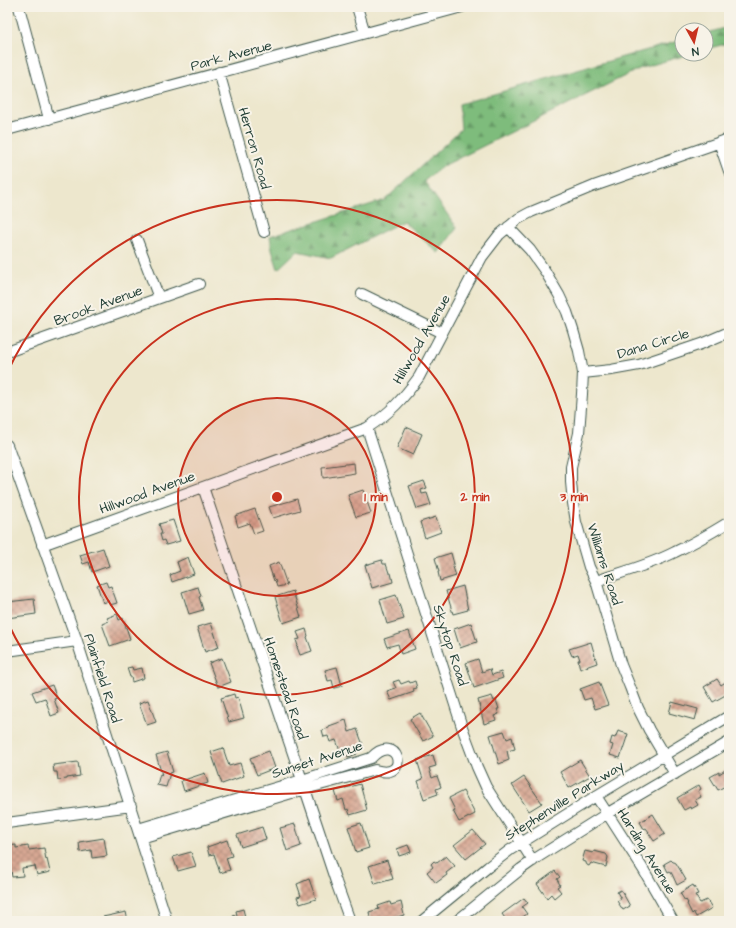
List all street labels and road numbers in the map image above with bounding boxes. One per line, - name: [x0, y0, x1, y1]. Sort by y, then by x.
- street label: Park Avenue: [188, 35, 275, 76]
- street label: Herron Road: [233, 105, 275, 191]
- street label: Brook Avenue: [51, 280, 146, 331]
- street label: Hillwood Avenue: [388, 291, 456, 388]
- street label: Dana Circle: [615, 323, 692, 364]
- street label: Hillwood Avenue: [97, 466, 198, 519]
- street label: Williams Road: [581, 521, 627, 608]
- street label: Skytop Road: [428, 602, 473, 689]
- street label: Plainfield Road: [78, 631, 126, 725]
- street label: Homestead Road: [258, 634, 312, 742]
- street label: Sunset Avenue: [269, 736, 366, 784]
- street label: Stephenville Parkway: [501, 756, 628, 846]
- street label: Harding Avenue: [612, 805, 681, 899]

